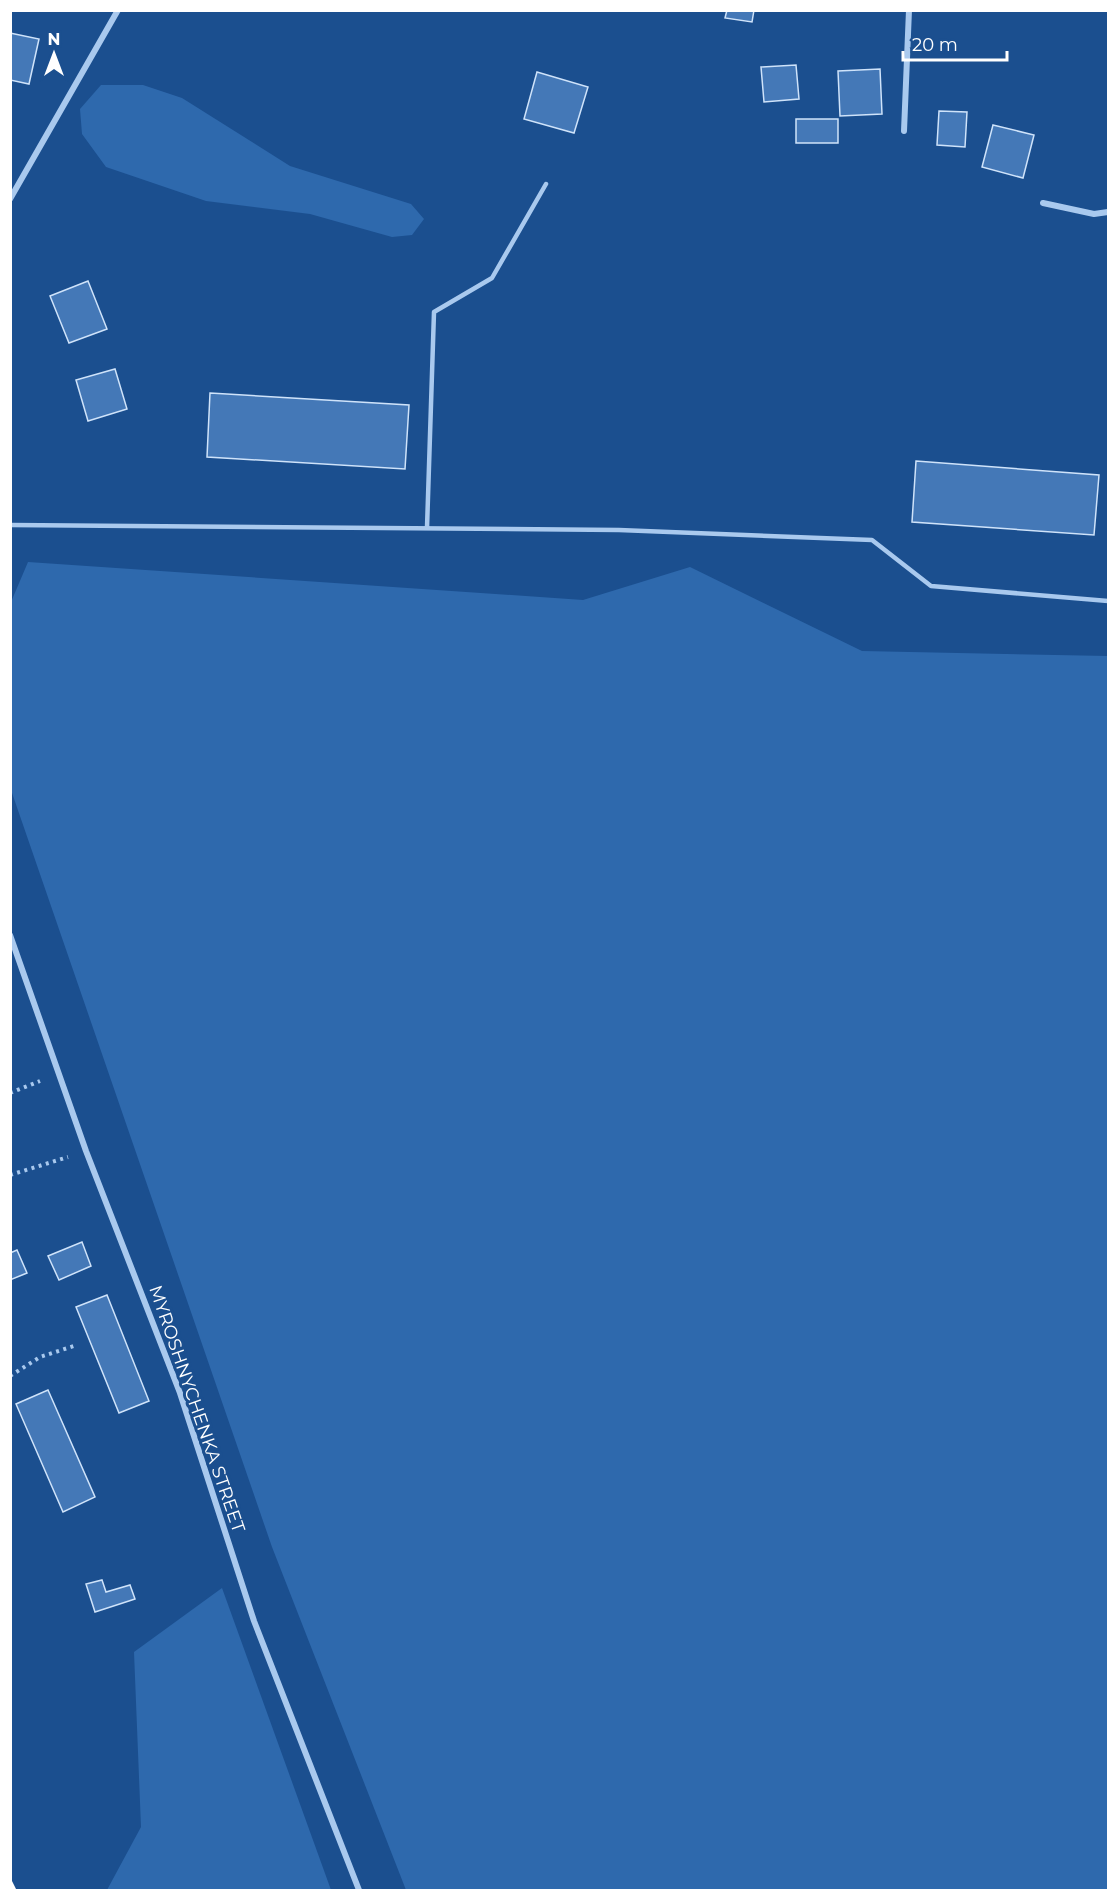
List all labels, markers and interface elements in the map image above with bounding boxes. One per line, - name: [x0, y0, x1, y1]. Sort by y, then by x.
- north arrow: [24, 24, 84, 84]
- scale bar: [903, 24, 1006, 62]
- text: N: [48, 30, 60, 49]
- text: 20 m: [912, 34, 958, 56]
- street label: MYROSHNYCHENKA STREET: [144, 1283, 250, 1536]

